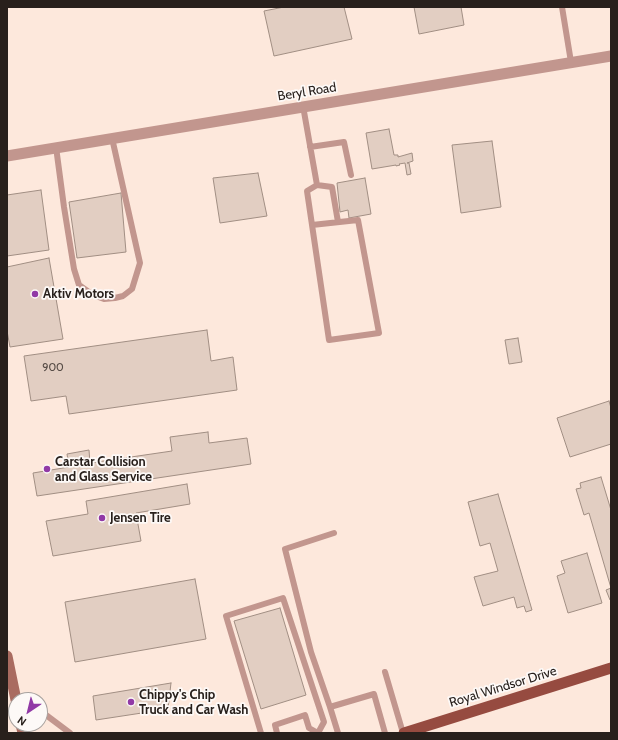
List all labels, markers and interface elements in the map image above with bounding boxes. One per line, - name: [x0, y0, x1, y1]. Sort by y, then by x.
- street label: Beryl Road: [277, 80, 337, 104]
- place label: Aktiv Motors: [43, 286, 114, 302]
- marker: Aktiv Motors: [30, 289, 40, 299]
- house number: 900: [42, 361, 64, 375]
- place label: Carstar Collision and Glass Service: [55, 454, 152, 485]
- marker: Carstar Collision and Glass Service: [42, 464, 52, 474]
- place label: Jensen Tire: [110, 510, 171, 526]
- marker: Jensen Tire: [97, 513, 107, 523]
- street label: Royal Windsor Drive: [447, 663, 559, 711]
- place label: Chippy's Chip Truck and Car Wash: [139, 687, 249, 718]
- north arrow: [8, 692, 48, 732]
- marker: Chippy's Chip Truck and Car Wash: [126, 697, 136, 707]
- text: N: [14, 713, 29, 729]

